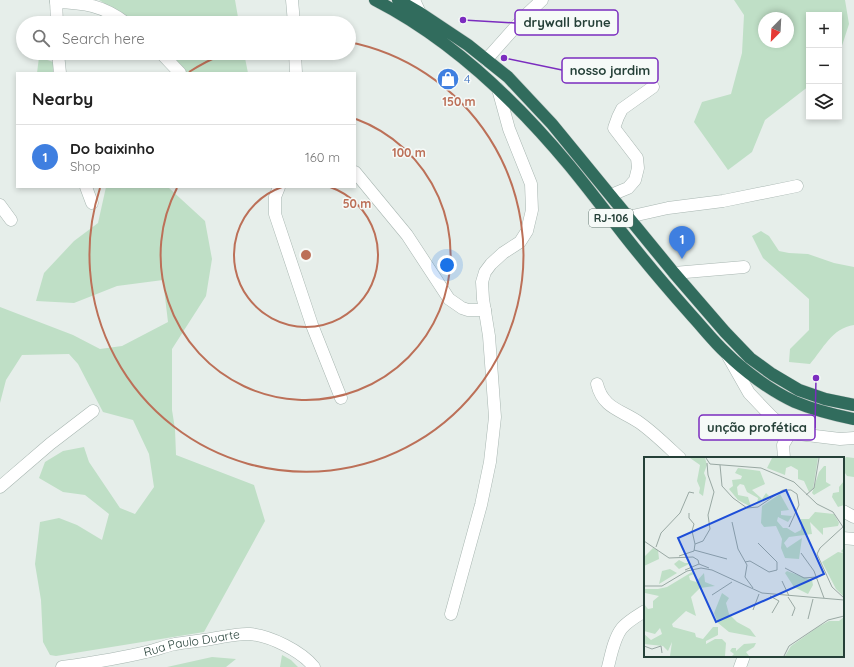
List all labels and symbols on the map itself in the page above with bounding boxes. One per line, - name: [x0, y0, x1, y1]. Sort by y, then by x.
- callout: drywall brune: [515, 10, 618, 35]
- north arrow: [758, 12, 794, 48]
- text: drywall brune: [523, 14, 611, 30]
- callout: nosso jardim: [562, 58, 658, 83]
- text: nosso jardim: [570, 62, 650, 78]
- shop icon: 4: [435, 66, 461, 92]
- place label: 4: [464, 71, 470, 86]
- text: 150 m: [442, 94, 476, 109]
- text: 100 m: [392, 145, 426, 160]
- text: 50 m: [343, 196, 371, 211]
- road number: RJ-106: [589, 209, 633, 227]
- pin: 1: [669, 226, 695, 259]
- centre of rings: [299, 248, 313, 262]
- your location: [437, 255, 457, 275]
- callout: unção profética: [699, 415, 815, 440]
- text: unção profética: [707, 419, 807, 435]
- inset map: [644, 457, 844, 657]
- street label: Rua Paulo Duarte: [142, 626, 241, 659]

